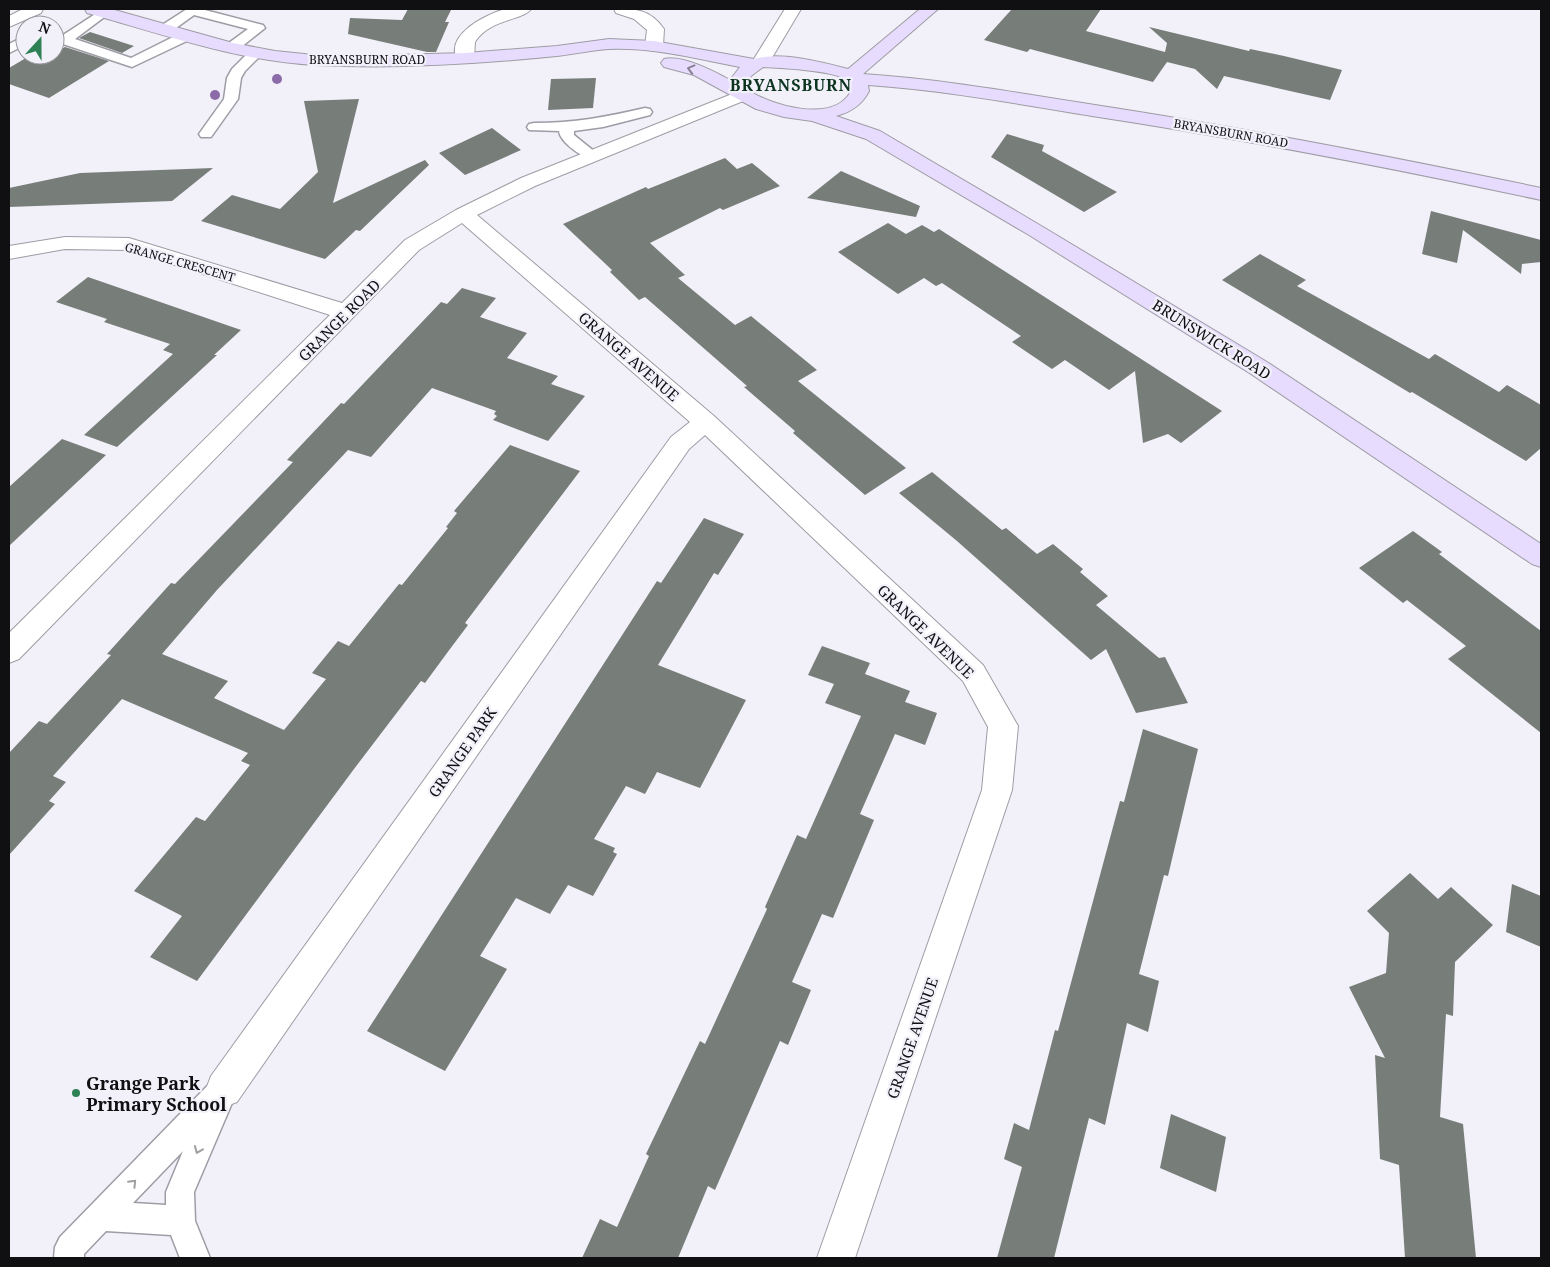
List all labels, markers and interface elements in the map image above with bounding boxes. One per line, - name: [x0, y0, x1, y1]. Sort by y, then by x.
- north arrow: [15, 15, 65, 65]
- text: N: [36, 17, 53, 38]
- street label: BRYANSBURN ROAD: [309, 51, 425, 68]
- one-way arrow: [687, 64, 696, 75]
- district label: BRYANSBURN: [730, 74, 852, 96]
- street label: BRYANSBURN ROAD: [1172, 115, 1290, 152]
- street label: GRANGE CRESCENT: [123, 238, 238, 286]
- street label: GRANGE ROAD: [294, 275, 384, 365]
- street label: BRUNSWICK ROAD: [1149, 294, 1275, 384]
- street label: GRANGE AVENUE: [575, 307, 683, 405]
- street label: GRANGE AVENUE: [873, 580, 979, 682]
- street label: GRANGE PARK: [423, 703, 501, 801]
- street label: GRANGE AVENUE: [882, 975, 942, 1101]
- place label: Grange Park Primary School: [86, 1071, 227, 1116]
- marker: Grange Park Primary School: [70, 1087, 82, 1099]
- one-way arrow: [194, 1145, 204, 1154]
- one-way arrow: [127, 1180, 136, 1189]

